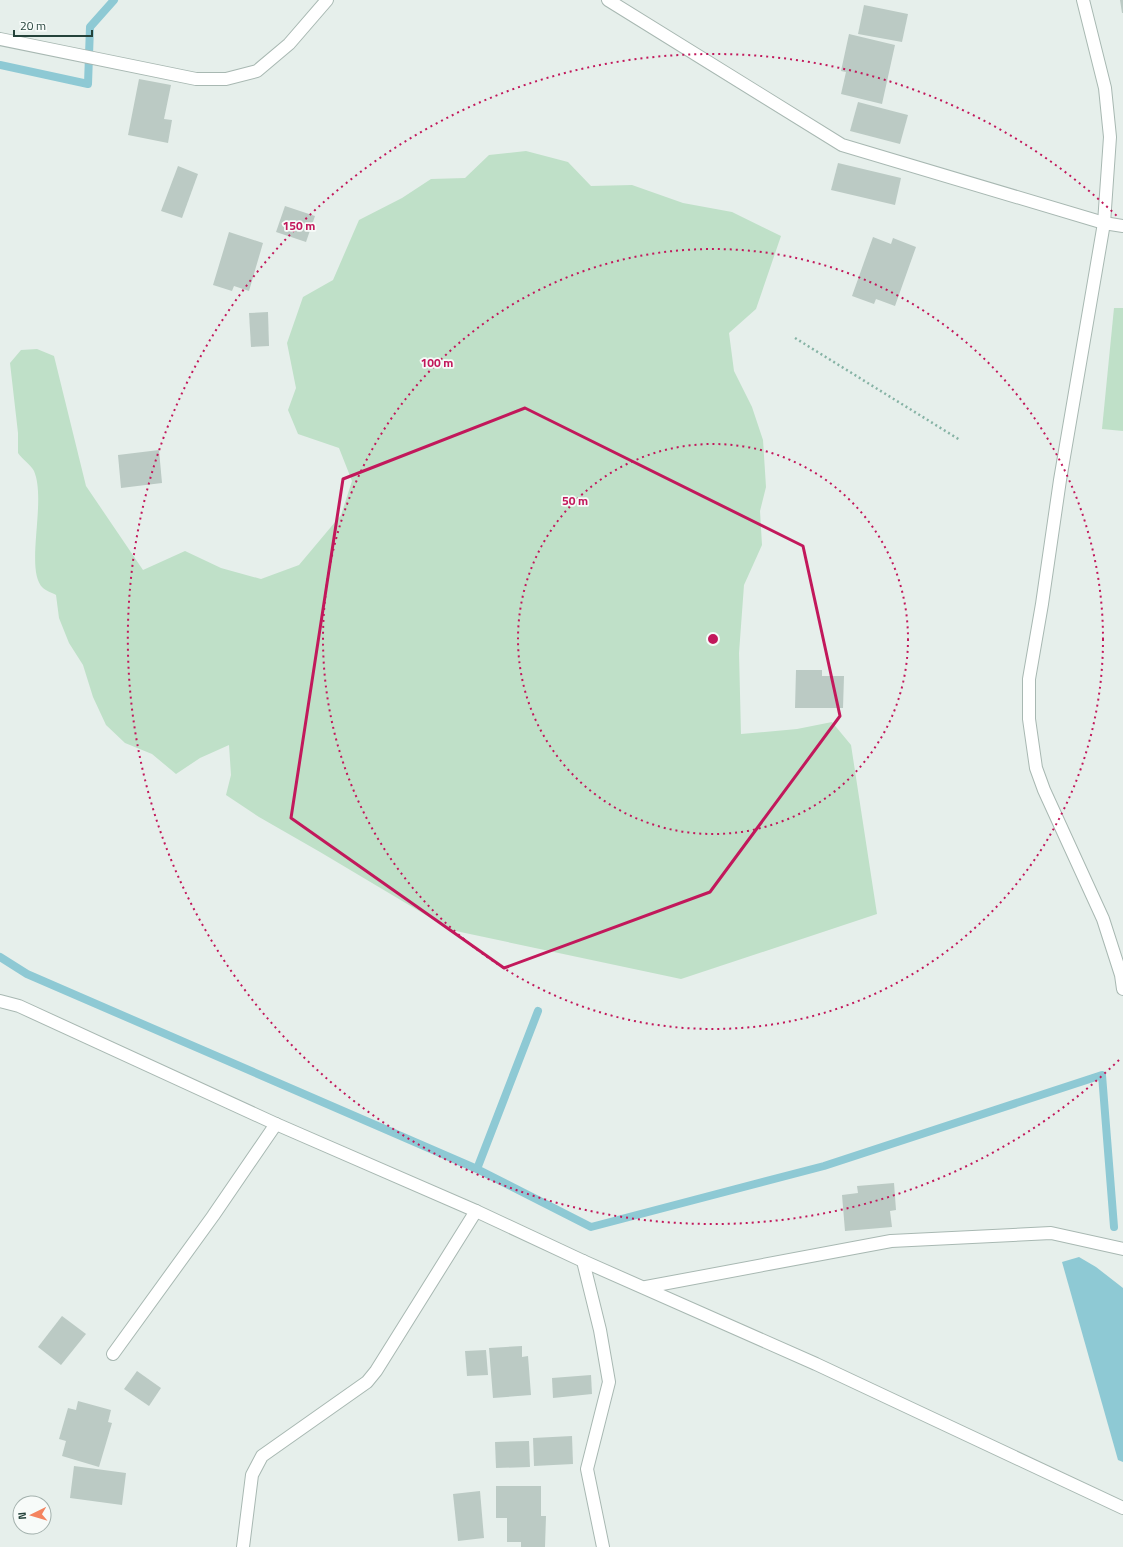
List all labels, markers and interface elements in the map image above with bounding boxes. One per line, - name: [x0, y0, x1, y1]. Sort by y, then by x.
- scale bar: [14, 12, 92, 38]
- text: 20 m: [20, 16, 46, 35]
- text: 150 m: [283, 216, 315, 235]
- text: 100 m: [421, 353, 453, 372]
- text: 50 m: [562, 491, 588, 510]
- centre of rings: [706, 632, 720, 646]
- north arrow: [12, 1495, 52, 1535]
- text: N: [14, 1511, 30, 1520]

